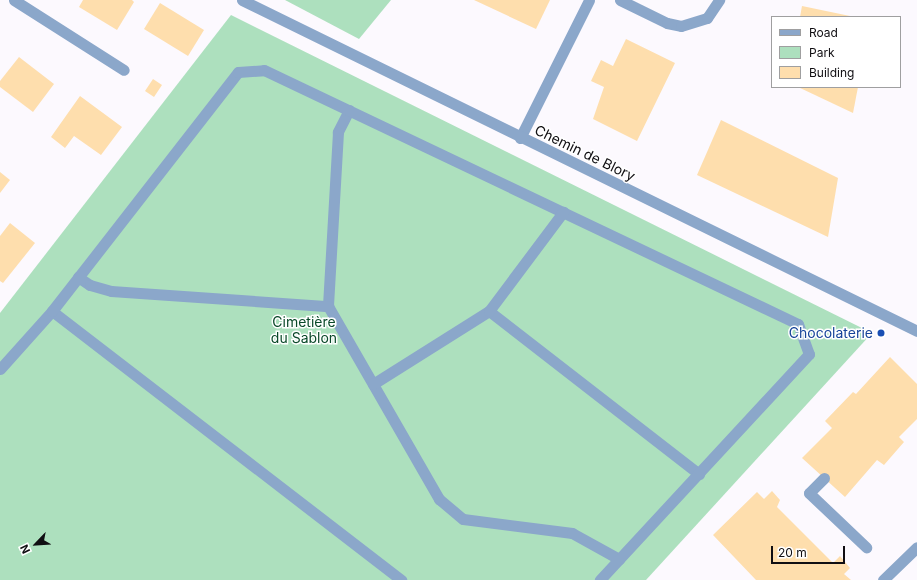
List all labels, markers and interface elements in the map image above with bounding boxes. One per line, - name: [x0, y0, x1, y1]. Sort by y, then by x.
- legend: [771, 16, 901, 88]
- text: Road: [809, 25, 838, 40]
- text: Park: [809, 45, 835, 60]
- text: Building: [809, 65, 854, 80]
- street label: Chemin de Blory: [532, 121, 638, 185]
- park label: Cimetière du Sablon: [271, 314, 337, 346]
- place label: Chocolaterie: [789, 325, 873, 341]
- marker: Chocolaterie: [876, 328, 886, 338]
- north arrow: [16, 524, 56, 564]
- scale bar: [773, 538, 847, 564]
- text: N: [17, 542, 33, 556]
- text: 20 m: [778, 545, 807, 560]

